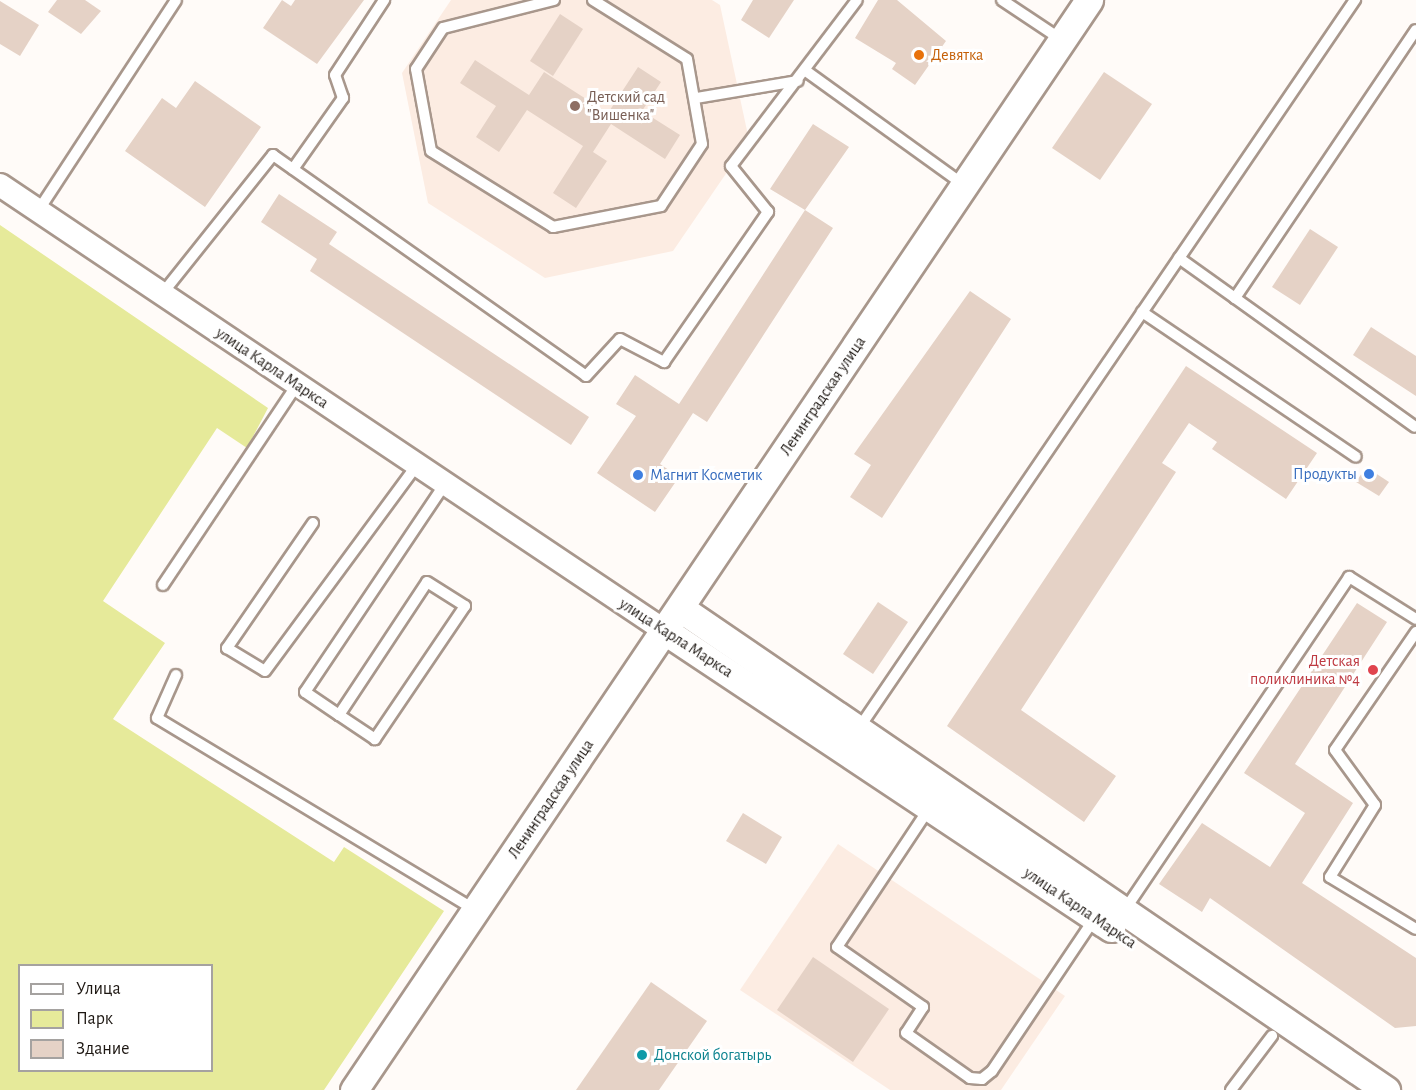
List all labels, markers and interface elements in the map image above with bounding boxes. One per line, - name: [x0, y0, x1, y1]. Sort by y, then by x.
- place label: Девятка: [931, 45, 983, 65]
- marker: Девятка: [912, 48, 926, 62]
- place label: Детский сад "Вишенка": [587, 87, 665, 125]
- marker: Детский сад "Вишенка": [568, 99, 582, 113]
- street label: улица Карла Маркса: [212, 323, 332, 413]
- street label: Ленинградская улица: [776, 333, 870, 459]
- place label: Продукты: [1293, 464, 1357, 484]
- place label: Магнит Косметик: [650, 465, 762, 485]
- marker: Продукты: [1362, 467, 1376, 481]
- marker: Магнит Косметик: [631, 468, 645, 482]
- street label: улица Карла Маркса: [616, 594, 736, 682]
- place label: Детская поликлиника №4: [1250, 651, 1360, 689]
- marker: Детская поликлиника №4: [1364, 661, 1382, 679]
- street label: Ленинградская улица: [504, 736, 598, 862]
- street label: улица Карла Маркса: [1020, 863, 1140, 953]
- legend: [18, 964, 213, 1072]
- text: Улица: [76, 980, 121, 998]
- text: Парк: [76, 1010, 113, 1028]
- text: Здание: [76, 1040, 130, 1058]
- place label: Донской богатырь: [654, 1045, 771, 1065]
- marker: Донской богатырь: [635, 1048, 649, 1062]

